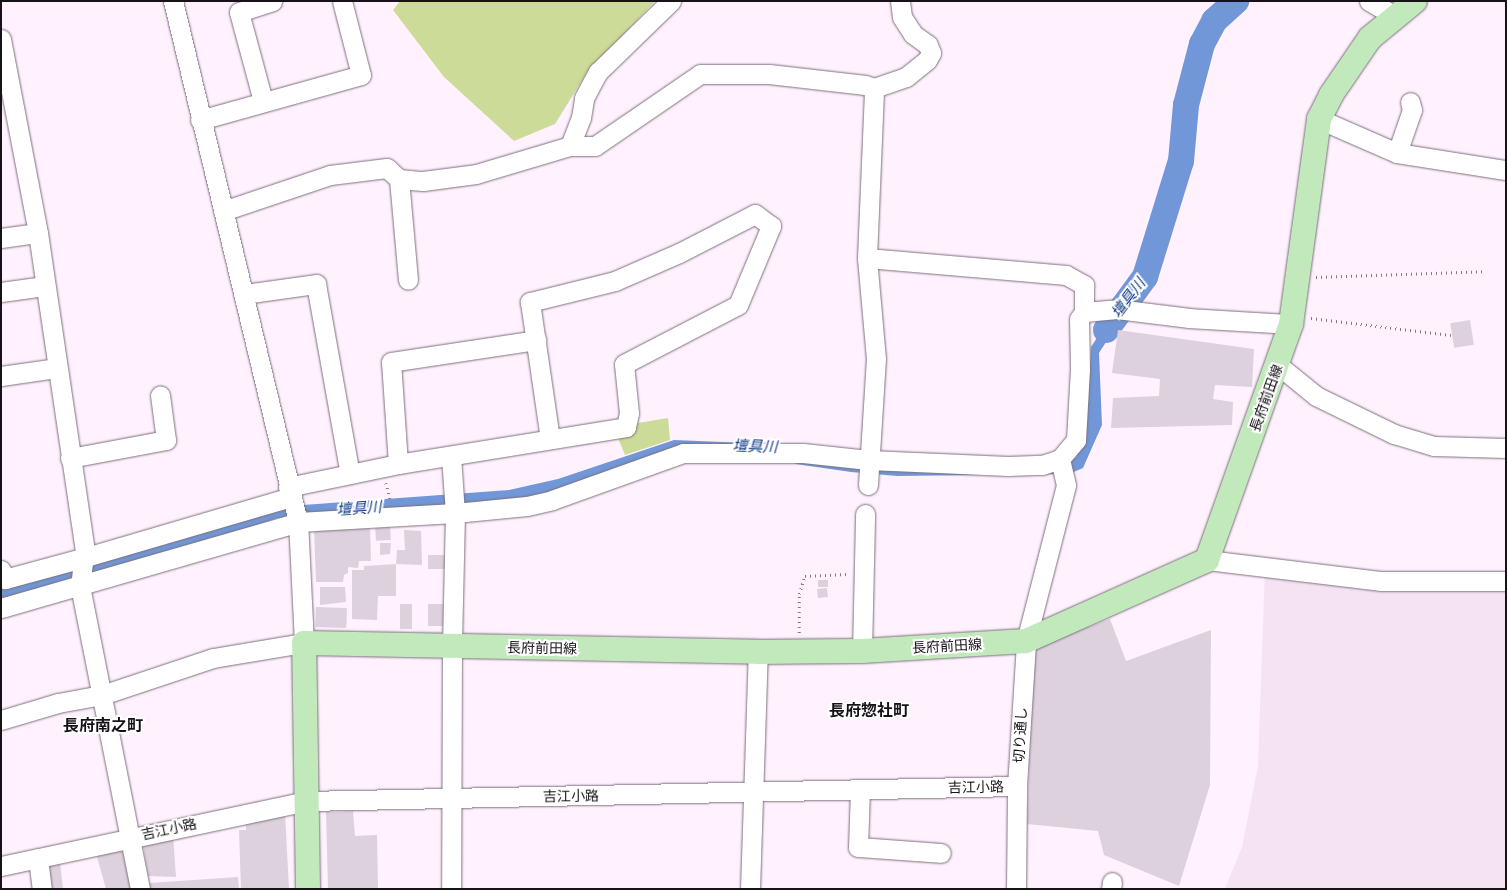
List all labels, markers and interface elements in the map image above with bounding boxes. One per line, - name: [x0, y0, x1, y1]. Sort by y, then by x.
- water label: 壇具川: [1107, 275, 1149, 321]
- street label: 長府前田線: [1246, 362, 1286, 434]
- water label: 壇具川: [732, 436, 778, 456]
- water label: 壇具川: [336, 497, 382, 519]
- street label: 長府前田線: [912, 636, 982, 656]
- street label: 長府前田線: [507, 639, 577, 657]
- district label: 長府惣社町: [829, 700, 909, 720]
- street label: 切り通し: [1010, 707, 1030, 763]
- district label: 長府南之町: [63, 715, 143, 735]
- street label: 吉江小路: [948, 778, 1004, 796]
- street label: 吉江小路: [543, 787, 599, 805]
- street label: 吉江小路: [140, 815, 198, 843]

